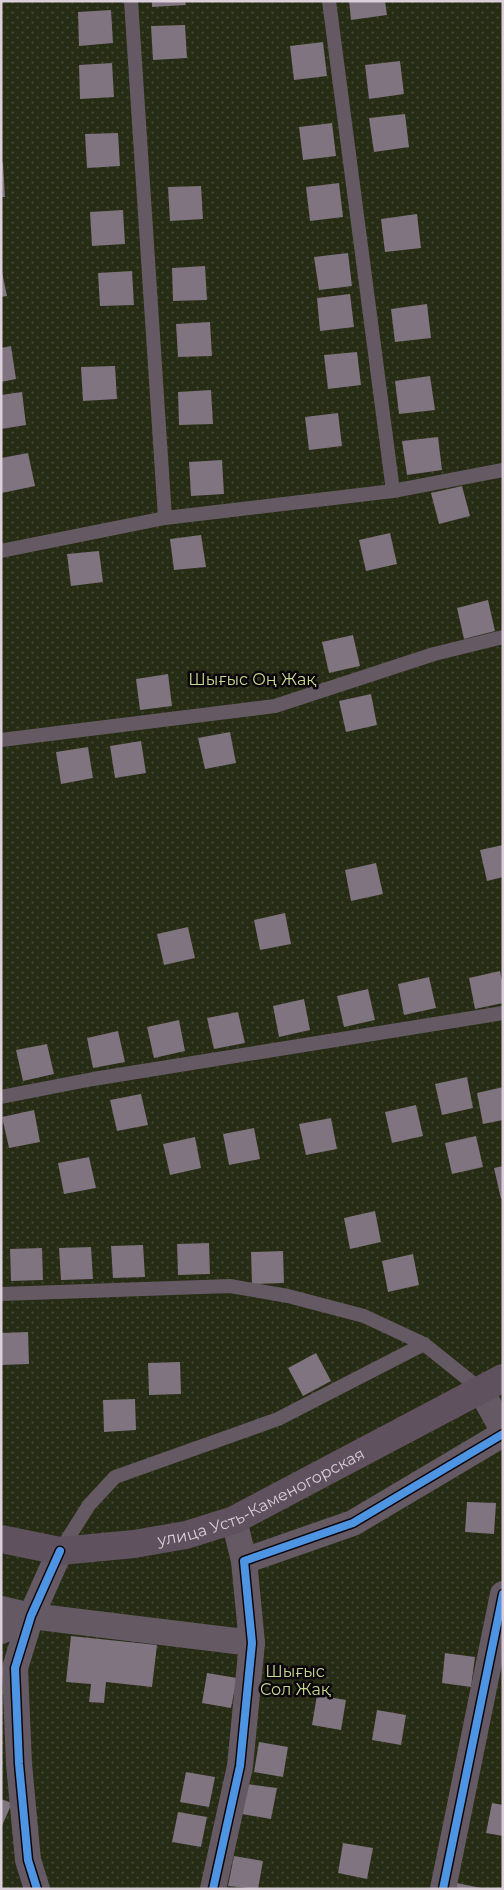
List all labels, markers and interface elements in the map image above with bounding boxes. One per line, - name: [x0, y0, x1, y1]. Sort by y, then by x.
- park label: Шығыс Оң Жақ: [188, 670, 316, 689]
- street label: улица Усть-Каменогорская: [155, 1444, 368, 1550]
- park label: Шығыс Сол Жақ: [260, 1662, 331, 1699]

